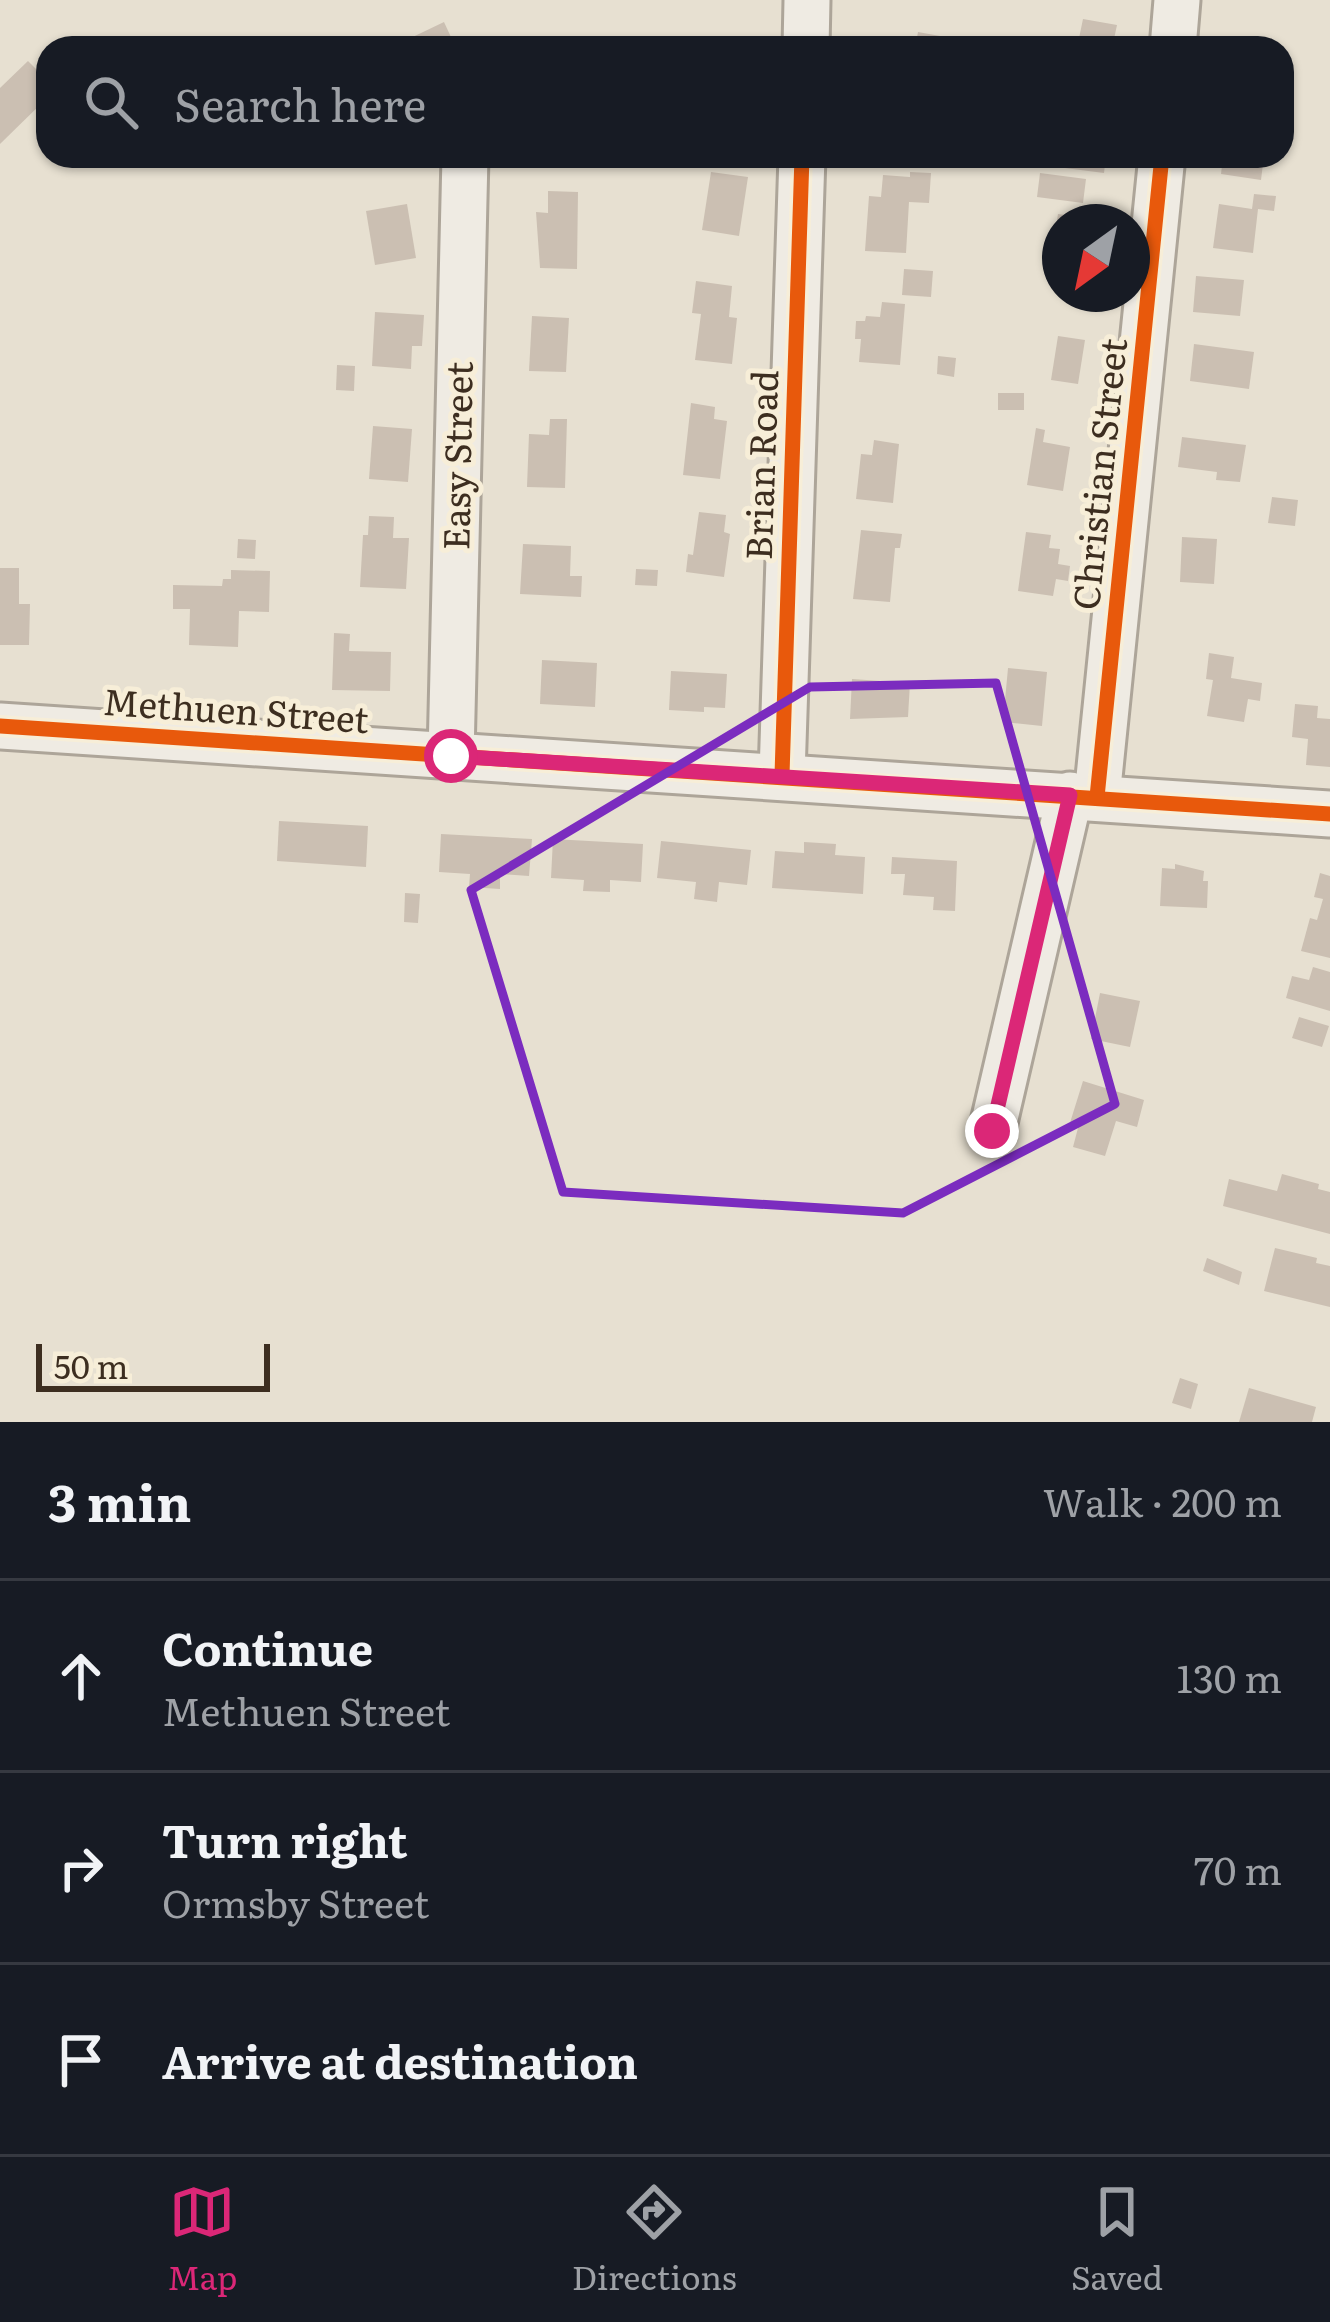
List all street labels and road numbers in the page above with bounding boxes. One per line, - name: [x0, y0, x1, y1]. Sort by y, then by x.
- street label: Christian Street: [1057, 335, 1138, 612]
- street label: Easy Street: [427, 361, 484, 551]
- street label: Brian Road: [730, 369, 789, 561]
- street label: Methuen Street: [102, 673, 371, 744]

